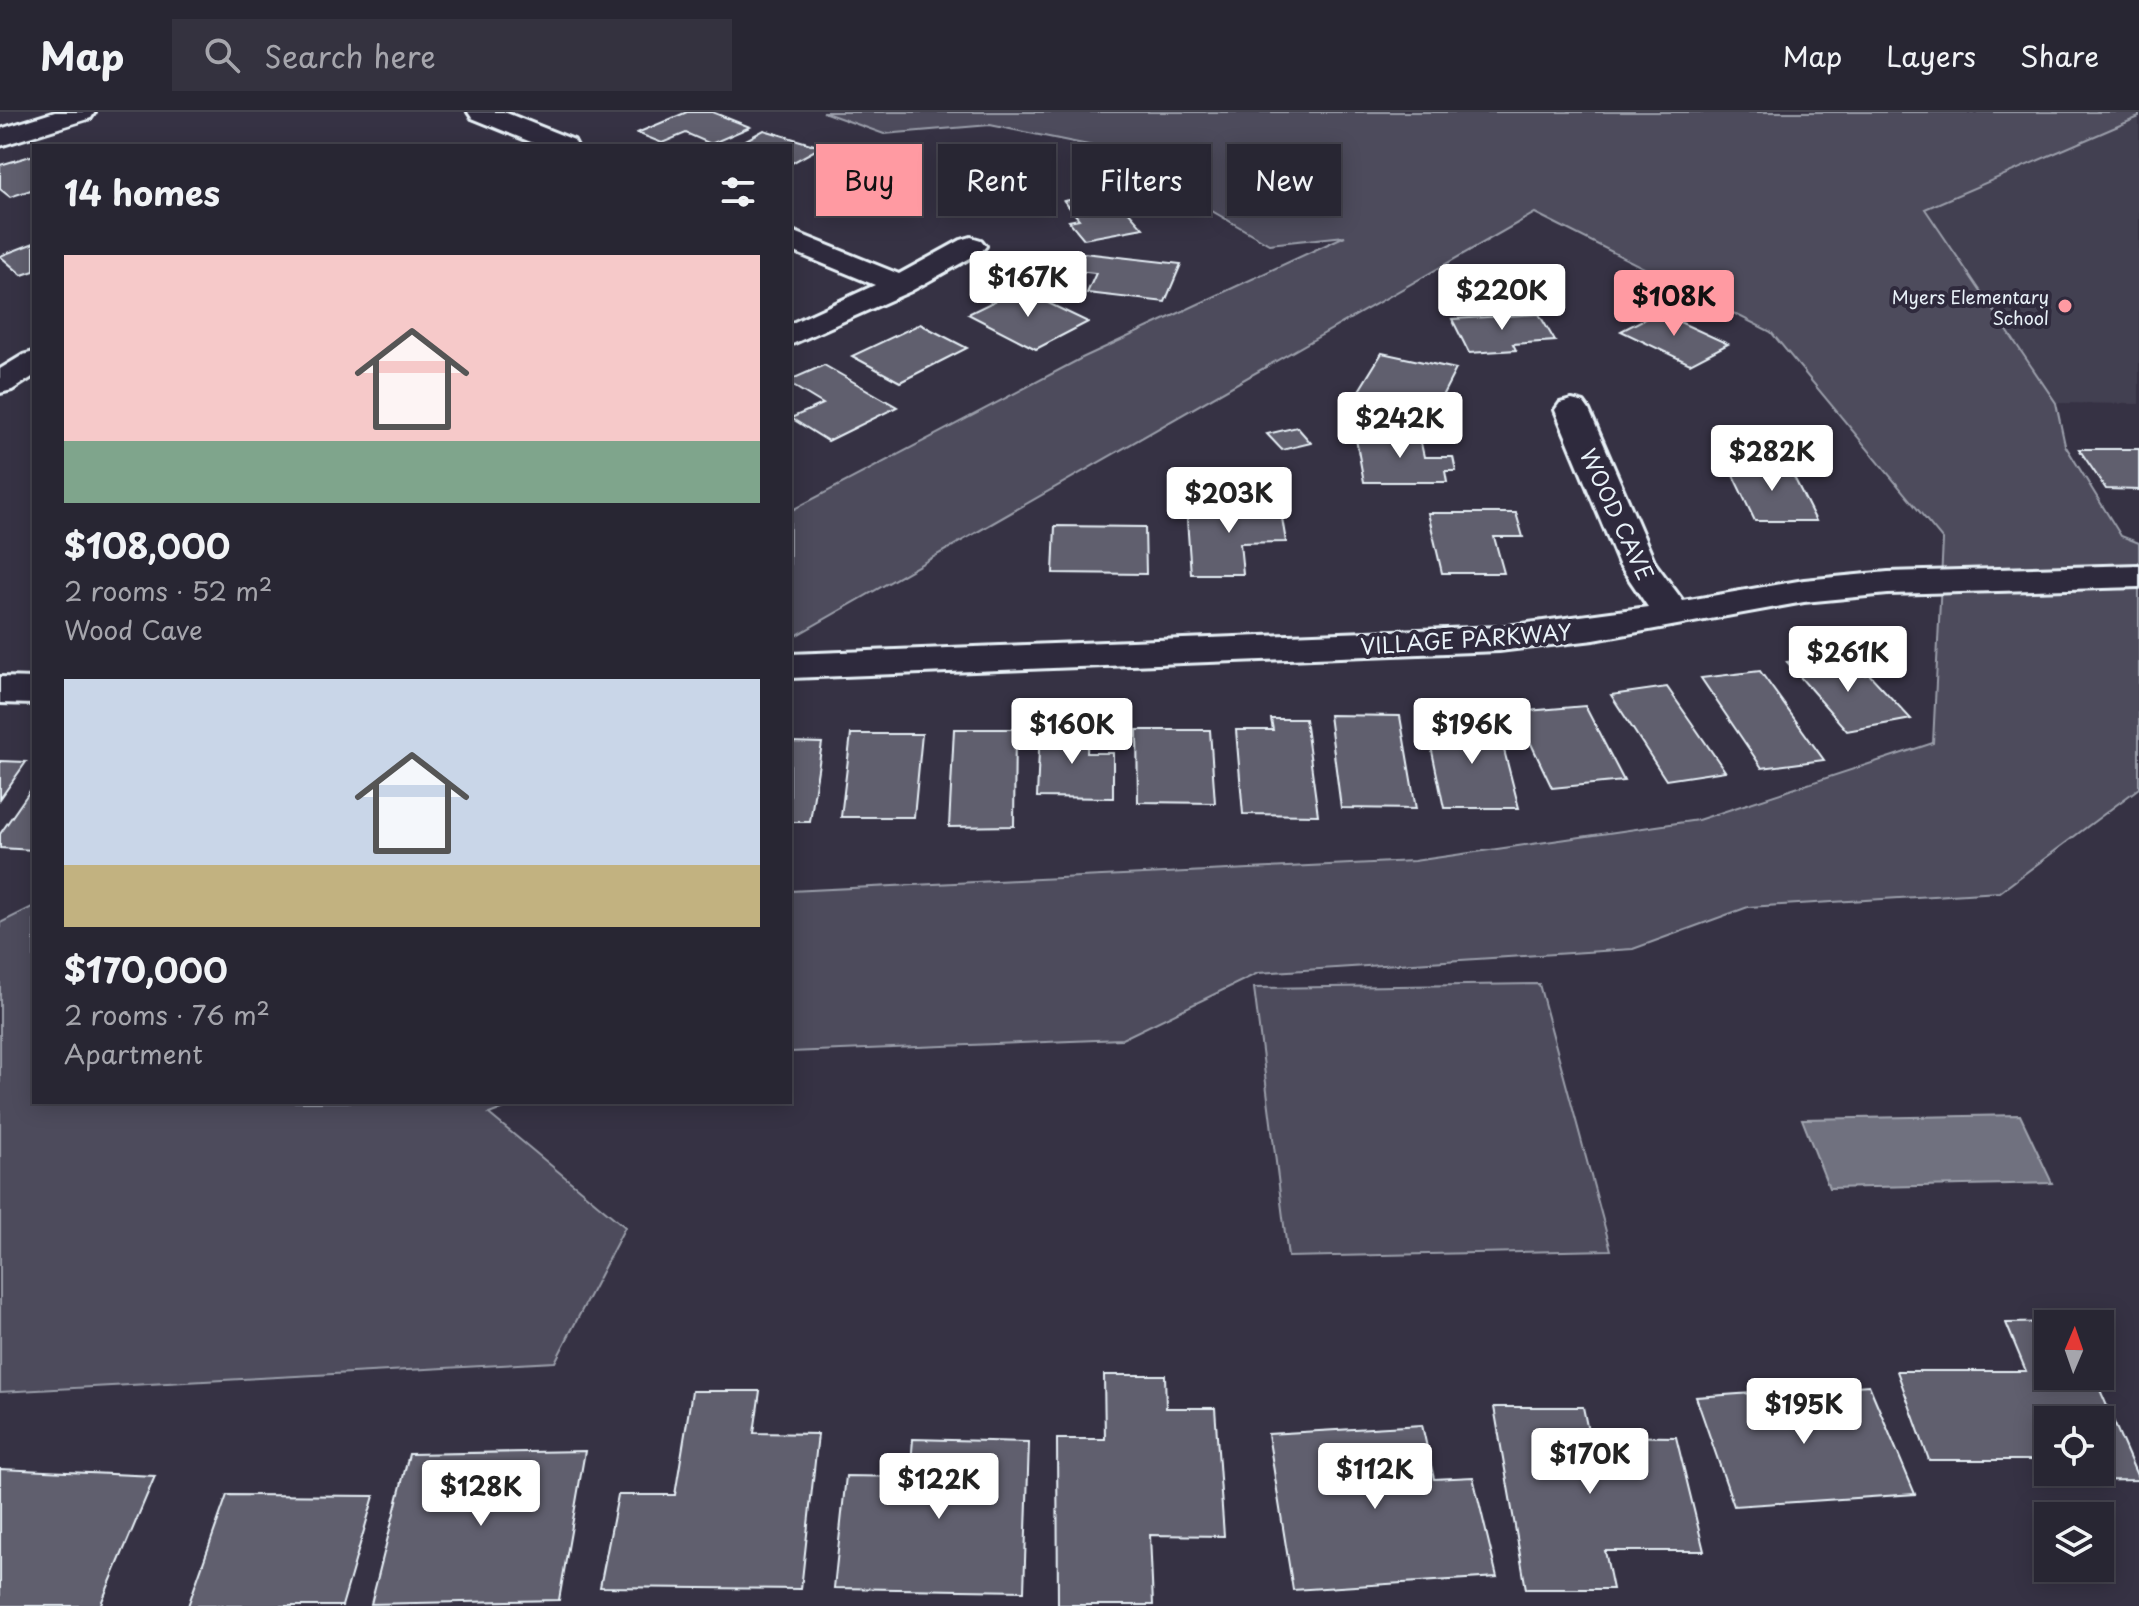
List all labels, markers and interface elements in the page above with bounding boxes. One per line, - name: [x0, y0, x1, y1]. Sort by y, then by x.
- search box: [172, 19, 732, 91]
- text: Map: [40, 27, 124, 84]
- icon: search: [200, 33, 244, 77]
- text: Search here: [264, 33, 436, 78]
- text: Map: [1782, 34, 1842, 77]
- text: Layers: [1886, 34, 1976, 77]
- text: Share: [2020, 34, 2099, 77]
- chip: Buy: [816, 144, 922, 216]
- chip: Rent: [938, 144, 1056, 216]
- chip: Filters: [1072, 144, 1211, 216]
- chip: New: [1227, 144, 1341, 216]
- text: 14 homes: [64, 166, 220, 218]
- icon: filters: [716, 170, 760, 214]
- pin: $167K: [972, 251, 1084, 319]
- text: $167K: [988, 257, 1068, 296]
- pin: $220K: [1446, 264, 1558, 332]
- text: $220K: [1456, 270, 1548, 309]
- pin: $108K: [1618, 270, 1730, 338]
- text: $108K: [1632, 276, 1716, 315]
- place label: Myers Elementary School: [1892, 283, 2049, 331]
- marker: Myers Elementary School: [2056, 297, 2074, 315]
- icon: home: [340, 307, 484, 451]
- pin: $242K: [1344, 392, 1456, 460]
- text: $242K: [1356, 398, 1444, 437]
- pin: $282K: [1716, 425, 1828, 493]
- text: $282K: [1729, 431, 1815, 470]
- street label: WOOD CAVE: [1573, 442, 1663, 586]
- pin: $203K: [1173, 467, 1285, 535]
- text: $203K: [1185, 473, 1273, 512]
- text: $108,000: [64, 519, 230, 571]
- text: 2 rooms · 52 m²: [64, 571, 272, 610]
- text: Wood Cave: [64, 610, 203, 649]
- street label: VILLAGE PARKWAY: [1359, 614, 1573, 662]
- pin: $261K: [1792, 626, 1904, 694]
- text: $261K: [1807, 632, 1889, 671]
- pin: $160K: [1016, 698, 1128, 766]
- pin: $196K: [1416, 698, 1528, 766]
- text: $160K: [1029, 704, 1115, 743]
- text: $196K: [1432, 704, 1512, 743]
- icon: home: [340, 731, 484, 875]
- text: $170,000: [64, 943, 228, 995]
- text: 2 rooms · 76 m²: [64, 995, 270, 1034]
- text: Apartment: [64, 1034, 203, 1073]
- north arrow: [2034, 1310, 2114, 1390]
- map controls: [2034, 1310, 2114, 1582]
- pin: $195K: [1748, 1378, 1860, 1446]
- text: $195K: [1765, 1384, 1843, 1423]
- button: locate: [2034, 1406, 2114, 1486]
- pin: $170K: [1534, 1428, 1646, 1496]
- text: $170K: [1549, 1434, 1631, 1473]
- pin: $112K: [1319, 1443, 1431, 1511]
- text: $112K: [1336, 1449, 1414, 1488]
- pin: $122K: [883, 1453, 995, 1521]
- text: $122K: [898, 1459, 980, 1498]
- pin: $128K: [425, 1460, 537, 1528]
- text: $128K: [440, 1466, 522, 1505]
- button: layers: [2034, 1502, 2114, 1582]

